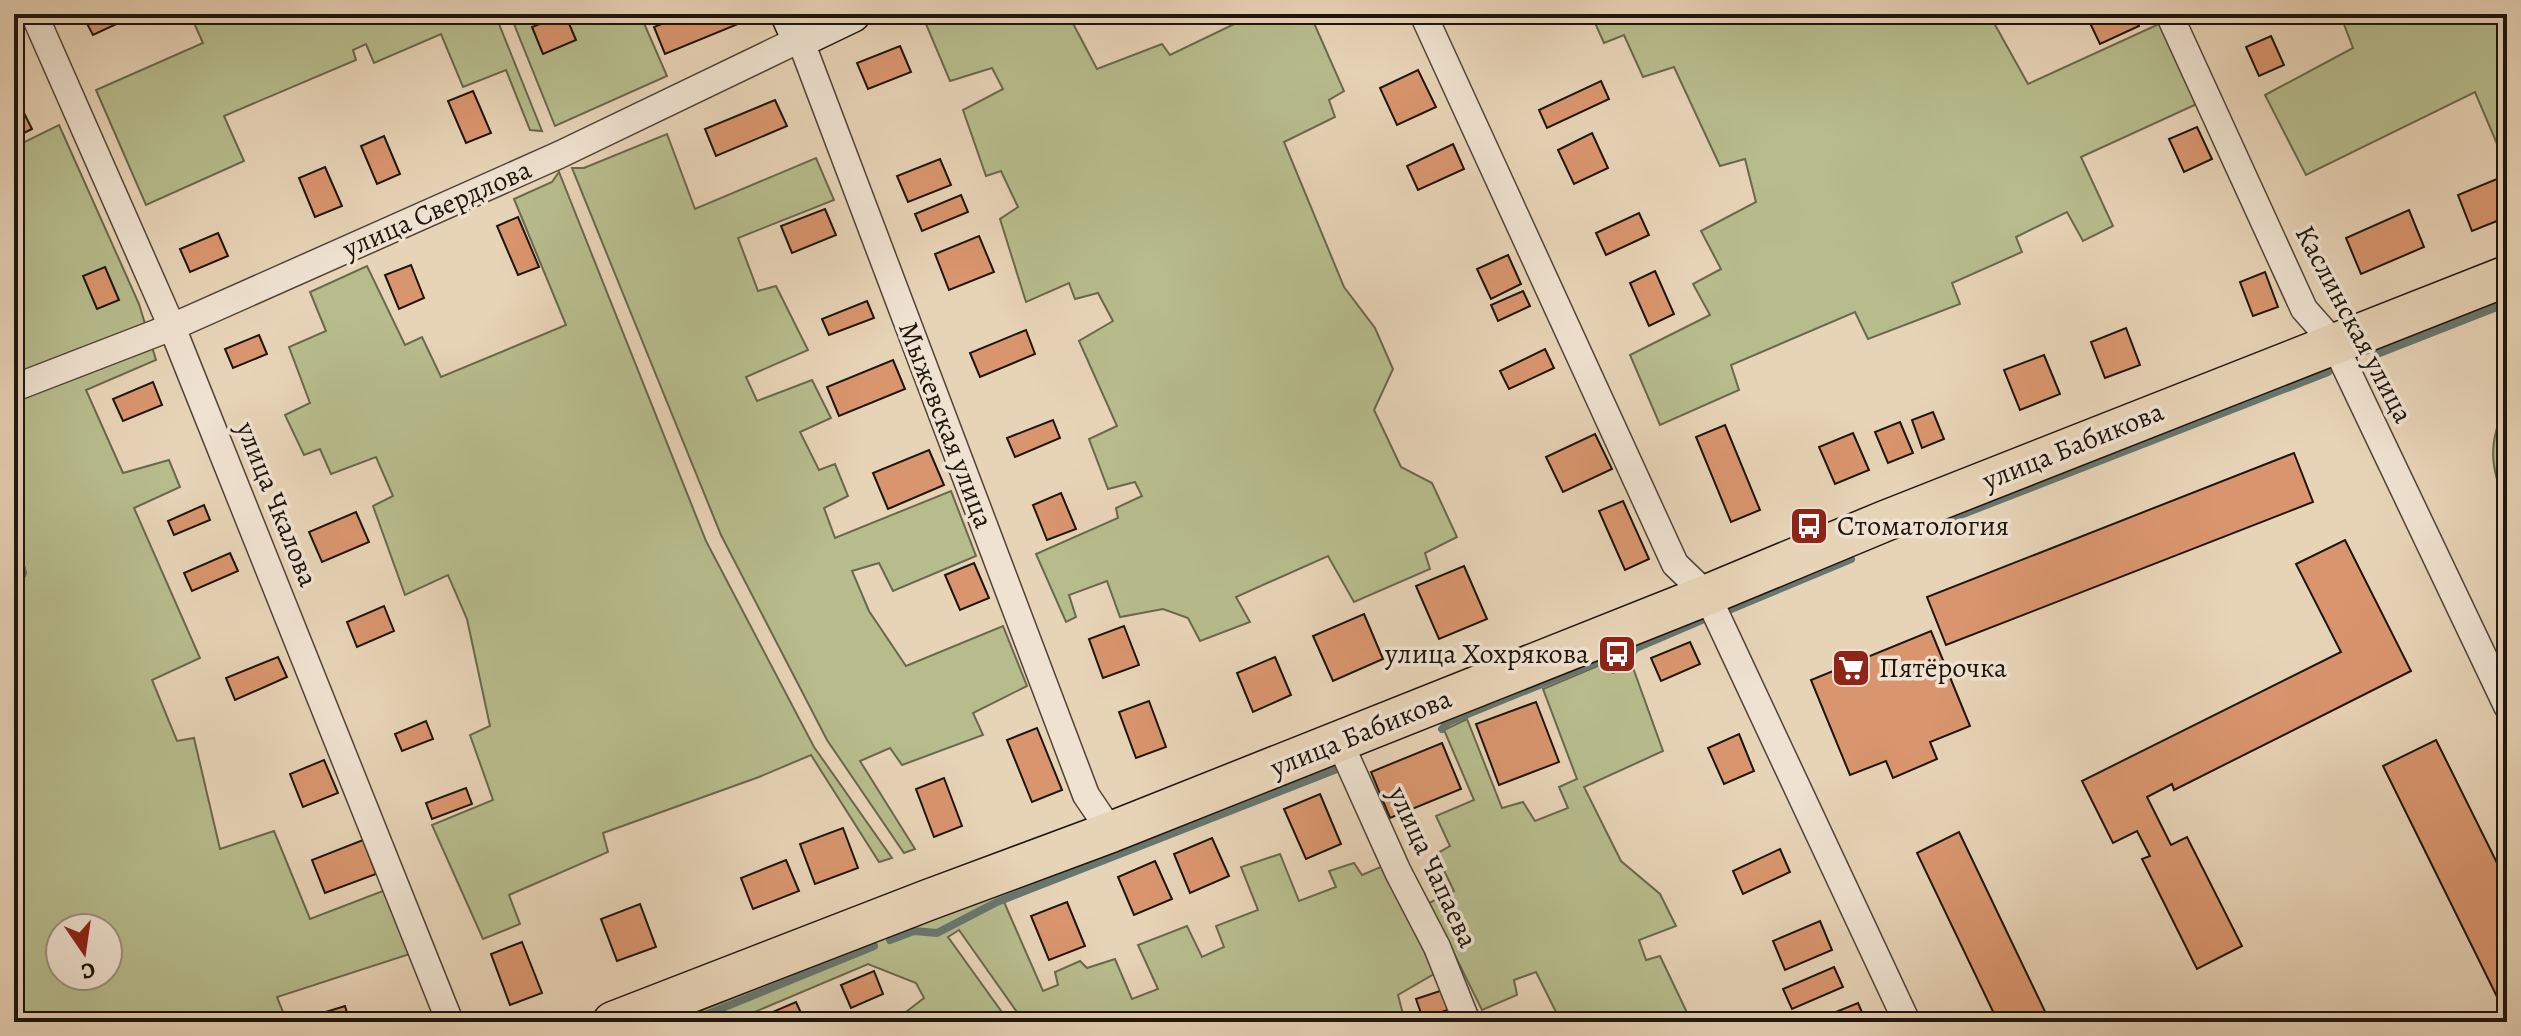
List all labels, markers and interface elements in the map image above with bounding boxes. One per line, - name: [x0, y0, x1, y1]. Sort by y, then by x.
- street label: улица Свердлова: [336, 150, 537, 268]
- street label: Каслинская улица: [2286, 218, 2422, 430]
- street label: Мыжевская улица: [889, 316, 1003, 534]
- street label: улица Бабикова: [1976, 392, 2169, 500]
- street label: улица Чкалова: [226, 415, 327, 592]
- bus stop icon: Стоматология: [1788, 505, 1830, 547]
- place label: Стоматология: [1837, 507, 2009, 545]
- bus stop icon: улица Хохрякова: [1596, 633, 1638, 675]
- place label: улица Хохрякова: [1384, 635, 1589, 673]
- supermarket icon: Пятёрочка: [1830, 647, 1872, 689]
- place label: Пятёрочка: [1879, 649, 2007, 687]
- street label: улица Бабикова: [1264, 679, 1457, 787]
- street label: улица Чапаева: [1379, 779, 1487, 954]
- north arrow: [44, 912, 124, 992]
- text: С: [78, 954, 98, 987]

